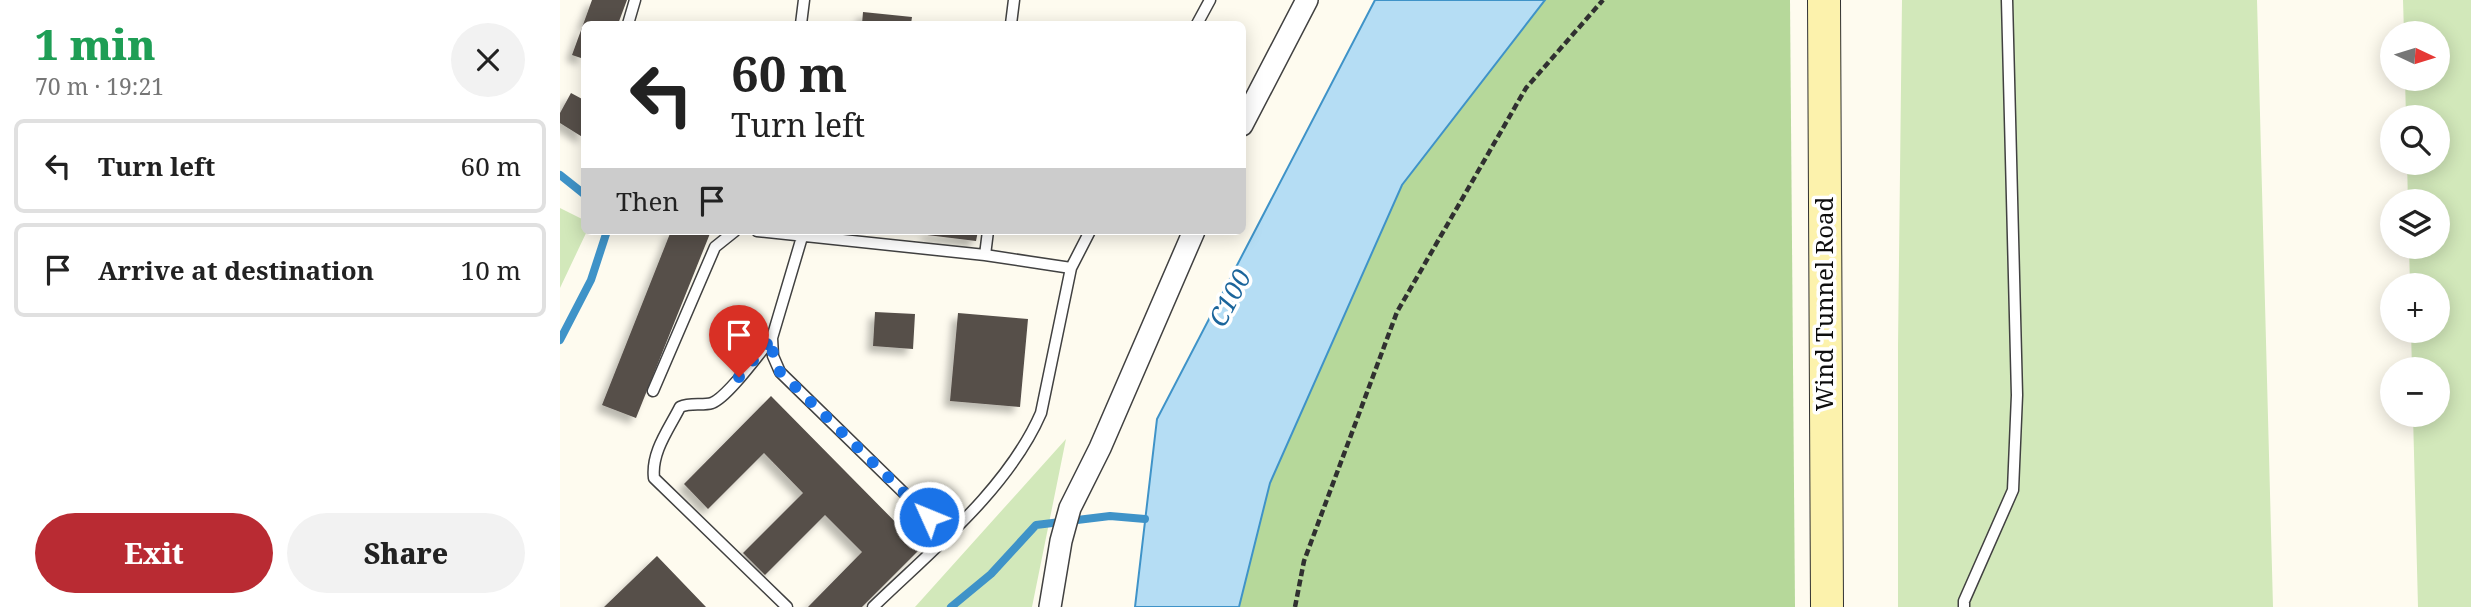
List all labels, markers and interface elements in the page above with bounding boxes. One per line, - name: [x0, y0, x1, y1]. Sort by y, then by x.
- text: 1 min: [35, 15, 156, 72]
- north arrow: [2380, 21, 2450, 91]
- map controls: [2380, 21, 2450, 427]
- button: close: [451, 23, 525, 97]
- text: 60 m: [731, 40, 847, 106]
- icon: left: [616, 49, 707, 140]
- text: 70 m · 19:21: [35, 70, 164, 102]
- text: Turn left: [731, 103, 865, 146]
- button: search: [2380, 105, 2450, 175]
- icon: left: [39, 147, 77, 185]
- text: Turn left: [98, 148, 215, 184]
- text: 60 m: [461, 148, 521, 184]
- icon: arrive: [693, 182, 731, 220]
- text: Then: [616, 183, 679, 219]
- button: layers: [2380, 189, 2450, 259]
- street label: Wind Tunnel Road: [1807, 196, 1840, 411]
- icon: arrive: [39, 251, 77, 289]
- text: Arrive at destination: [98, 252, 374, 288]
- text: 10 m: [461, 252, 521, 288]
- water label: C100: [1199, 263, 1259, 332]
- button: +: [2380, 273, 2450, 343]
- pin: [709, 305, 769, 377]
- icon: arrive: [720, 316, 758, 354]
- button: −: [2380, 357, 2450, 427]
- position arrow: [892, 480, 966, 554]
- button: Exit: [35, 513, 273, 593]
- button: Share: [287, 513, 525, 593]

